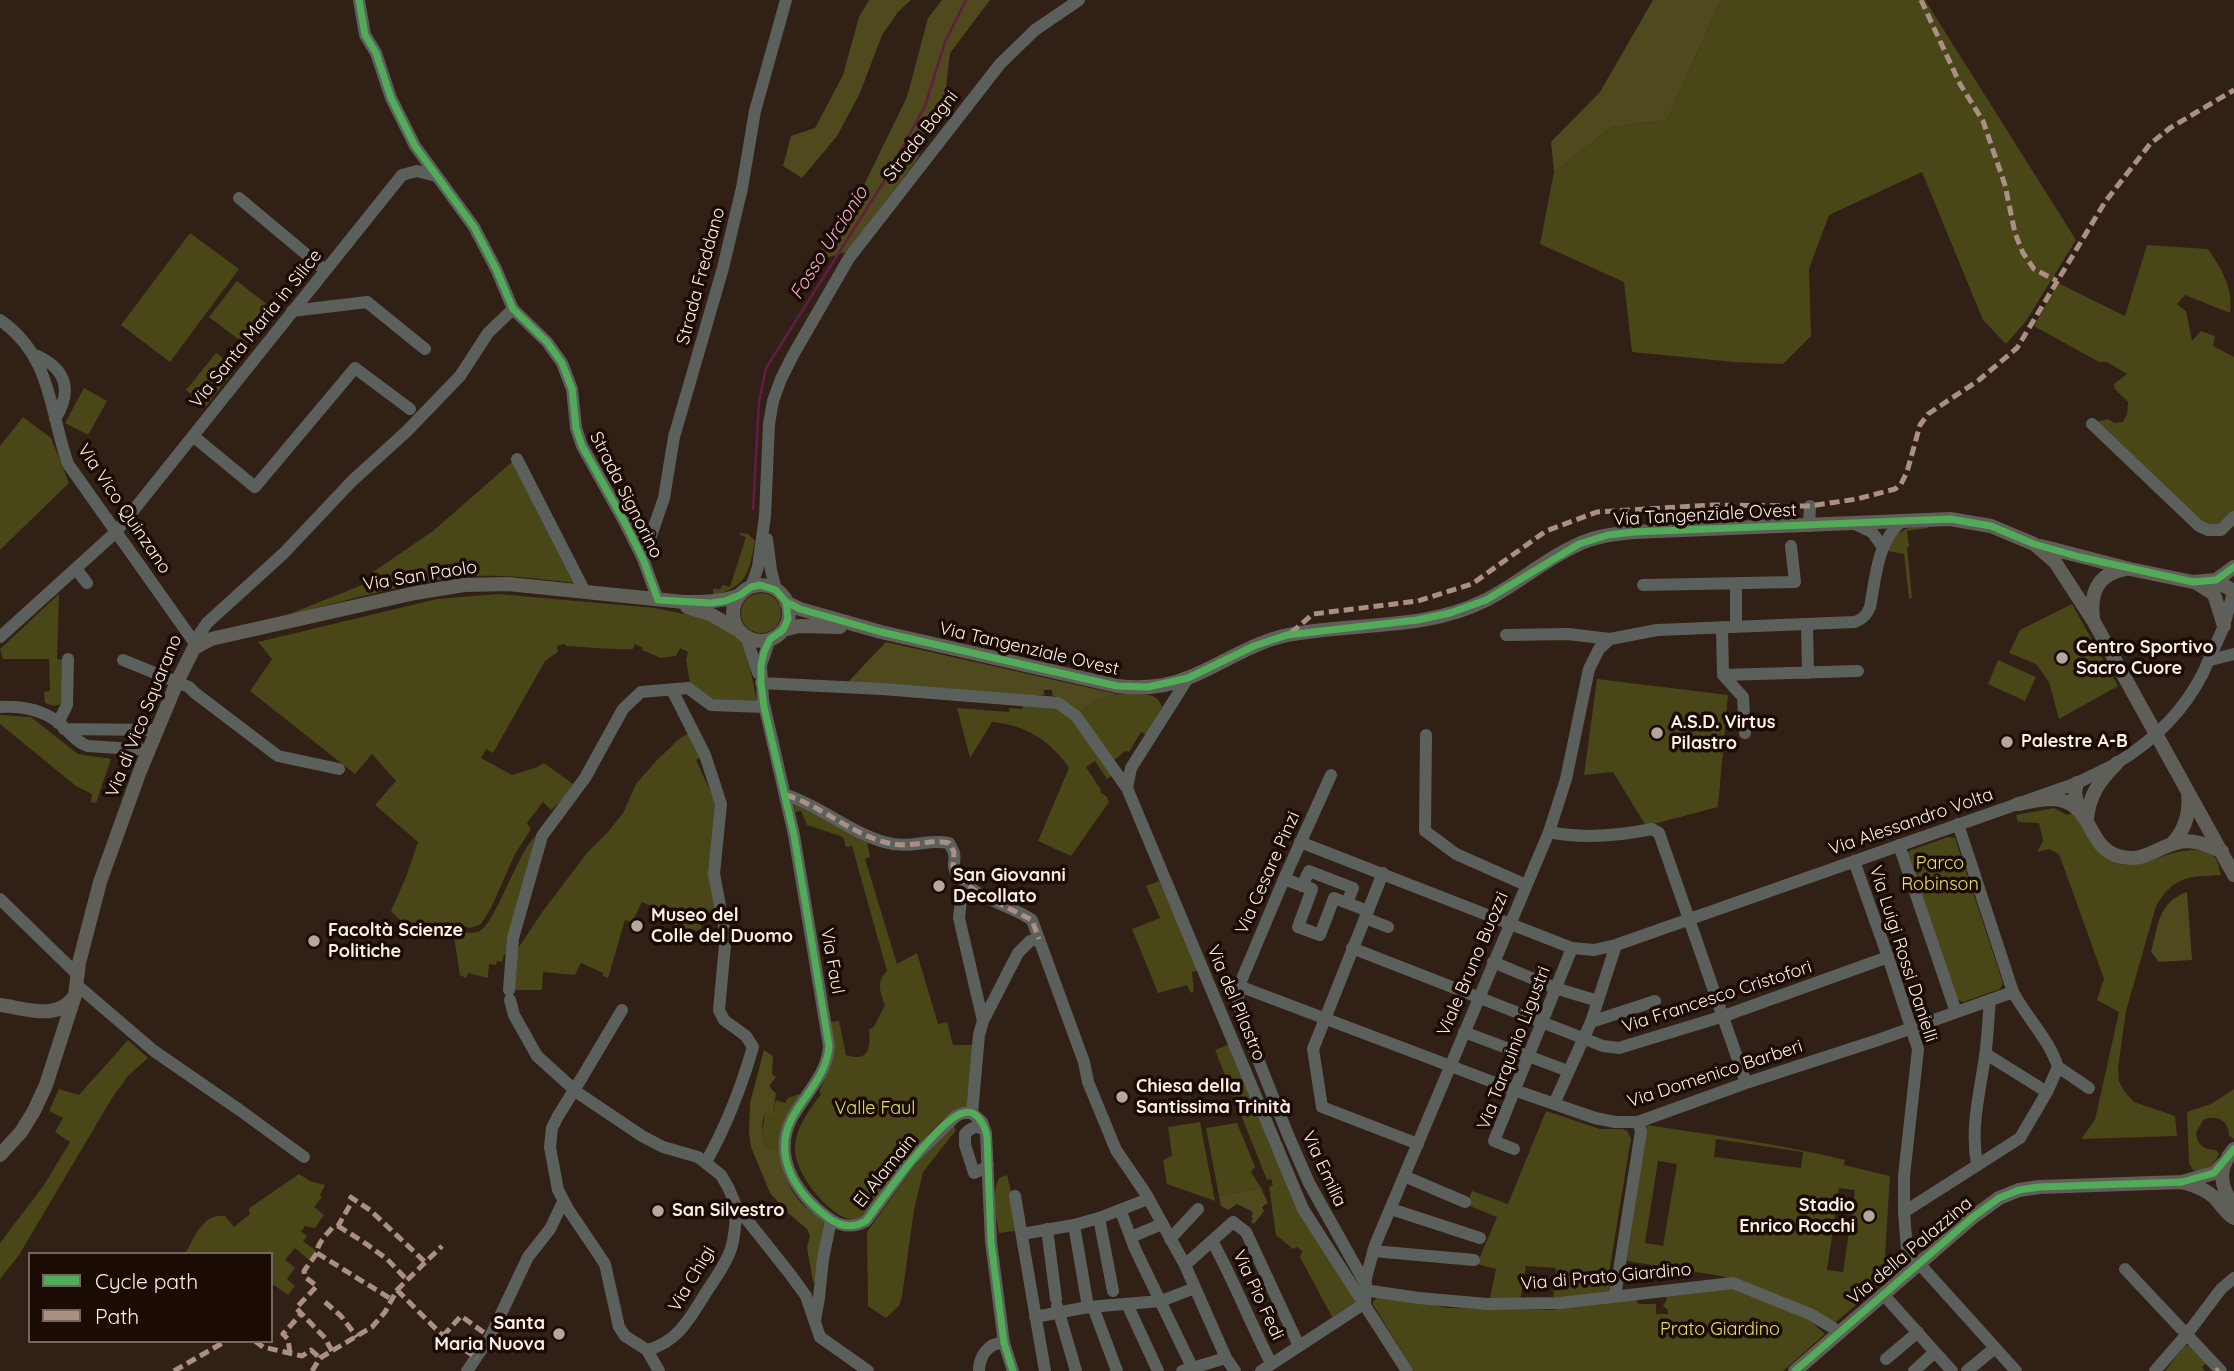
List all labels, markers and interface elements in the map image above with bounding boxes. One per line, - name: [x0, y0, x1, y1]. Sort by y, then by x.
- street label: Strada Bagni: [879, 87, 963, 185]
- water label: Fosso Urcionio: [785, 182, 873, 304]
- street label: Strada Freddano: [672, 205, 730, 347]
- street label: Via Santa Maria in Silice: [185, 245, 327, 413]
- street label: Strada Signorino: [585, 428, 667, 562]
- street label: Via Vico Quinzano: [73, 440, 175, 578]
- street label: Via Tangenziale Ovest: [1613, 499, 1797, 531]
- street label: Via San Paolo: [361, 556, 479, 596]
- street label: Via Tangenziale Ovest: [937, 618, 1121, 680]
- street label: Via di Vico Squarano: [102, 632, 186, 800]
- place label: Centro Sportivo Sacro Cuore: [2076, 637, 2214, 680]
- marker: Centro Sportivo Sacro Cuore: [2054, 650, 2070, 666]
- place label: A.S.D. Virtus Pilastro: [1671, 712, 1775, 754]
- marker: A.S.D. Virtus Pilastro: [1649, 725, 1665, 741]
- place label: Palestre A-B: [2021, 731, 2128, 753]
- marker: Palestre A-B: [1999, 734, 2015, 750]
- street label: Via Alessandro Volta: [1826, 784, 1996, 860]
- street label: Via Cesare Pinzi: [1231, 808, 1305, 938]
- park label: Parco Robinson: [1901, 853, 1979, 896]
- street label: Via Luigi Rossi Danielli: [1864, 863, 1942, 1045]
- place label: San Giovanni Decollato: [953, 865, 1066, 908]
- marker: San Giovanni Decollato: [931, 878, 947, 894]
- street label: Viale Bruno Buozzi: [1433, 889, 1513, 1039]
- place label: Museo del Colle del Duomo: [651, 905, 793, 948]
- marker: Museo del Colle del Duomo: [629, 918, 645, 934]
- place label: Facoltà Scienze Politiche: [328, 920, 463, 962]
- street label: Via Faul: [816, 926, 848, 996]
- marker: Facoltà Scienze Politiche: [306, 933, 322, 949]
- street label: Via del Pilastro: [1202, 942, 1270, 1064]
- street label: Via Francesco Cristofori: [1619, 956, 1815, 1038]
- street label: Via Tarquinio Ligustri: [1473, 963, 1555, 1133]
- street label: Via Domenico Barberi: [1625, 1035, 1805, 1113]
- place label: Chiesa della Santissima Trinità: [1136, 1076, 1291, 1118]
- marker: Chiesa della Santissima Trinità: [1114, 1089, 1130, 1105]
- park label: Valle Faul: [835, 1098, 915, 1120]
- street label: Via Emilia: [1297, 1128, 1351, 1210]
- street label: El Alamain: [849, 1130, 921, 1212]
- street label: Via della Palazzina: [1843, 1193, 1977, 1309]
- place label: Stadio Enrico Rocchi: [1739, 1195, 1855, 1238]
- place label: San Silvestro: [672, 1200, 785, 1222]
- marker: San Silvestro: [650, 1203, 666, 1219]
- marker: Stadio Enrico Rocchi: [1861, 1208, 1877, 1224]
- street label: Via Chigi: [664, 1242, 720, 1316]
- street label: Via Pio Fedi: [1228, 1247, 1288, 1343]
- legend: [28, 1252, 273, 1343]
- street label: Via di Prato Giardino: [1520, 1259, 1692, 1295]
- text: Cycle path: [95, 1268, 198, 1294]
- text: Path: [95, 1303, 139, 1329]
- place label: Santa Maria Nuova: [434, 1313, 545, 1356]
- park label: Prato Giardino: [1660, 1319, 1780, 1341]
- marker: Santa Maria Nuova: [551, 1326, 567, 1342]

